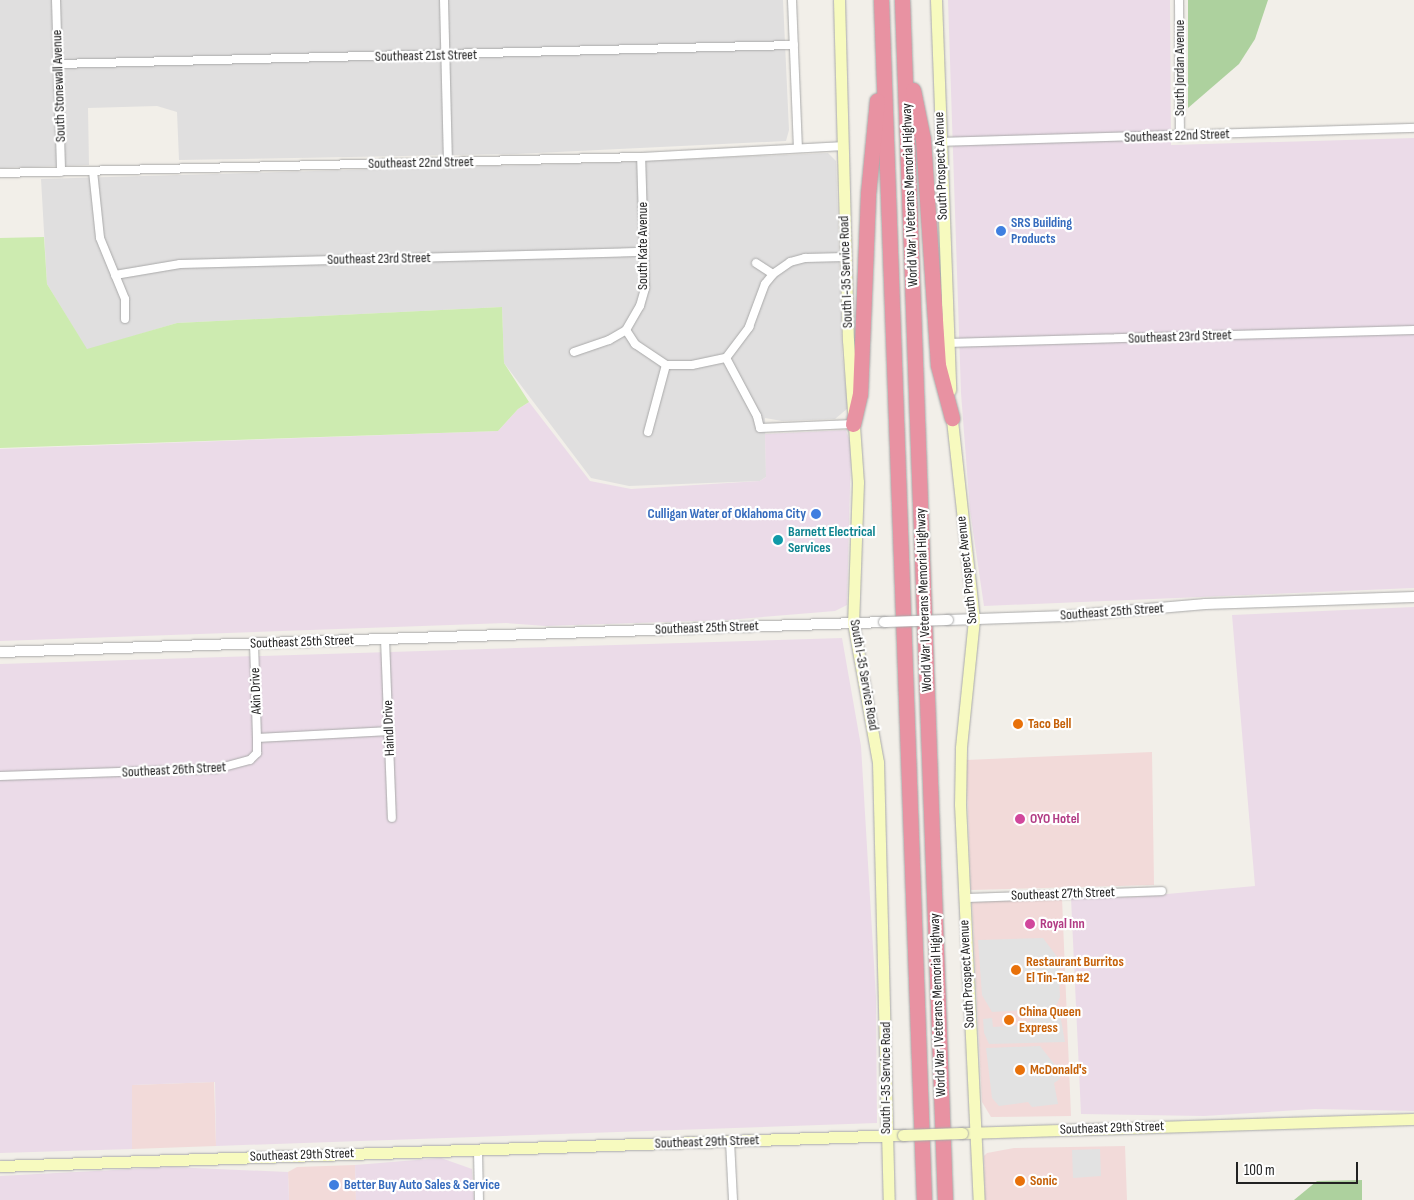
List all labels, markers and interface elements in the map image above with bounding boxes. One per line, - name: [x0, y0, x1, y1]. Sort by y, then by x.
- street label: South Jordan Avenue: [1172, 20, 1188, 116]
- street label: South Stonewall Avenue: [49, 30, 69, 142]
- street label: Southeast 21st Street: [375, 47, 477, 65]
- street label: World War I Veterans Memorial Highway: [898, 103, 922, 287]
- street label: South Prospect Avenue: [931, 112, 951, 220]
- street label: Southeast 22nd Street: [1124, 126, 1230, 146]
- street label: Southeast 22nd Street: [368, 154, 474, 172]
- street label: South Kate Avenue: [635, 202, 651, 290]
- place label: SRS Building Products: [1011, 215, 1072, 248]
- street label: South I-35 Service Road: [836, 216, 856, 328]
- marker: SRS Building Products: [995, 225, 1007, 237]
- street label: Southeast 23rd Street: [327, 250, 431, 268]
- street label: Southeast 23rd Street: [1128, 327, 1232, 347]
- place label: Culligan Water of Oklahoma City: [648, 506, 806, 522]
- marker: Culligan Water of Oklahoma City: [810, 508, 822, 520]
- street label: World War I Veterans Memorial Highway: [912, 508, 936, 692]
- street label: South Prospect Avenue: [953, 515, 981, 625]
- place label: Barnett Electrical Services: [788, 524, 875, 556]
- marker: Barnett Electrical Services: [772, 534, 784, 546]
- street label: Southeast 25th Street: [1060, 600, 1164, 624]
- street label: Southeast 25th Street: [655, 618, 759, 638]
- street label: South I-35 Service Road: [846, 618, 882, 732]
- street label: Southeast 25th Street: [250, 632, 354, 652]
- street label: Akin Drive: [247, 667, 265, 715]
- street label: Haindl Drive: [380, 700, 398, 756]
- place label: Taco Bell: [1028, 716, 1071, 732]
- marker: Taco Bell: [1012, 718, 1024, 730]
- street label: Southeast 26th Street: [121, 759, 227, 781]
- place label: OYO Hotel: [1030, 811, 1079, 827]
- marker: OYO Hotel: [1014, 813, 1026, 825]
- street label: Southeast 27th Street: [1011, 884, 1115, 904]
- street label: World War I Veterans Memorial Highway: [926, 913, 950, 1097]
- place label: Royal Inn: [1040, 916, 1085, 932]
- marker: Royal Inn: [1024, 918, 1036, 930]
- street label: South Prospect Avenue: [956, 919, 978, 1029]
- place label: Restaurant Burritos El Tin-Tan #2: [1026, 954, 1124, 986]
- marker: Restaurant Burritos El Tin-Tan #2: [1010, 964, 1022, 976]
- place label: China Queen Express: [1019, 1004, 1081, 1036]
- marker: China Queen Express: [1003, 1014, 1015, 1026]
- street label: South I-35 Service Road: [878, 1022, 894, 1134]
- place label: McDonald's: [1030, 1062, 1087, 1078]
- marker: McDonald's: [1014, 1064, 1026, 1076]
- street label: Southeast 29th Street: [1059, 1118, 1165, 1138]
- street label: Southeast 29th Street: [654, 1132, 760, 1152]
- street label: Southeast 29th Street: [249, 1145, 355, 1165]
- scale bar: [1239, 1152, 1362, 1184]
- text: 100 m: [1244, 1161, 1275, 1180]
- place label: Sonic: [1030, 1173, 1057, 1189]
- marker: Sonic: [1014, 1175, 1026, 1187]
- place label: Better Buy Auto Sales & Service: [344, 1177, 500, 1193]
- marker: Better Buy Auto Sales & Service: [328, 1179, 340, 1191]

